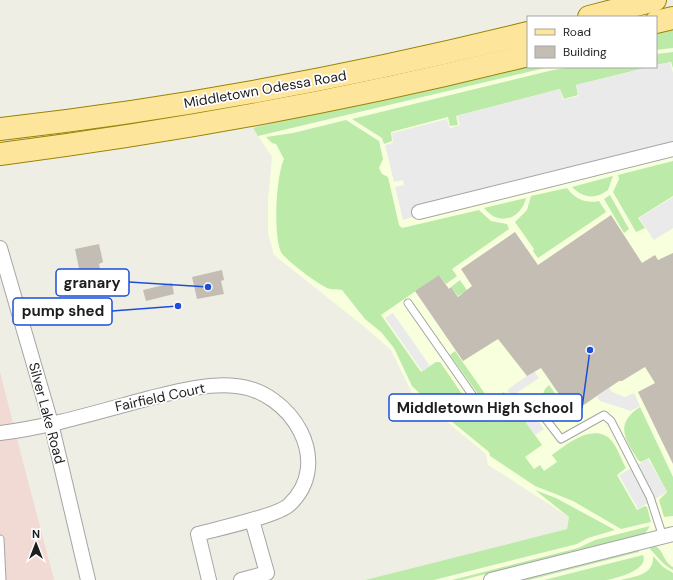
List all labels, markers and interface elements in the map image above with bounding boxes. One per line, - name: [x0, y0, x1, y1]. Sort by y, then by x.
- legend: [527, 16, 657, 68]
- text: Road: [563, 24, 591, 40]
- text: Building: [563, 44, 607, 60]
- street label: Middletown Odessa Road: [182, 66, 348, 112]
- callout: granary: [56, 269, 129, 296]
- text: granary: [63, 273, 121, 293]
- callout: pump shed: [13, 298, 112, 325]
- text: pump shed: [22, 301, 104, 321]
- street label: Silver Lake Road: [25, 360, 69, 466]
- street label: Fairfield Court: [113, 379, 207, 415]
- callout: Middletown High School: [389, 394, 582, 421]
- text: Middletown High School: [397, 398, 573, 418]
- north arrow: [16, 524, 56, 564]
- text: N: [32, 527, 40, 541]

